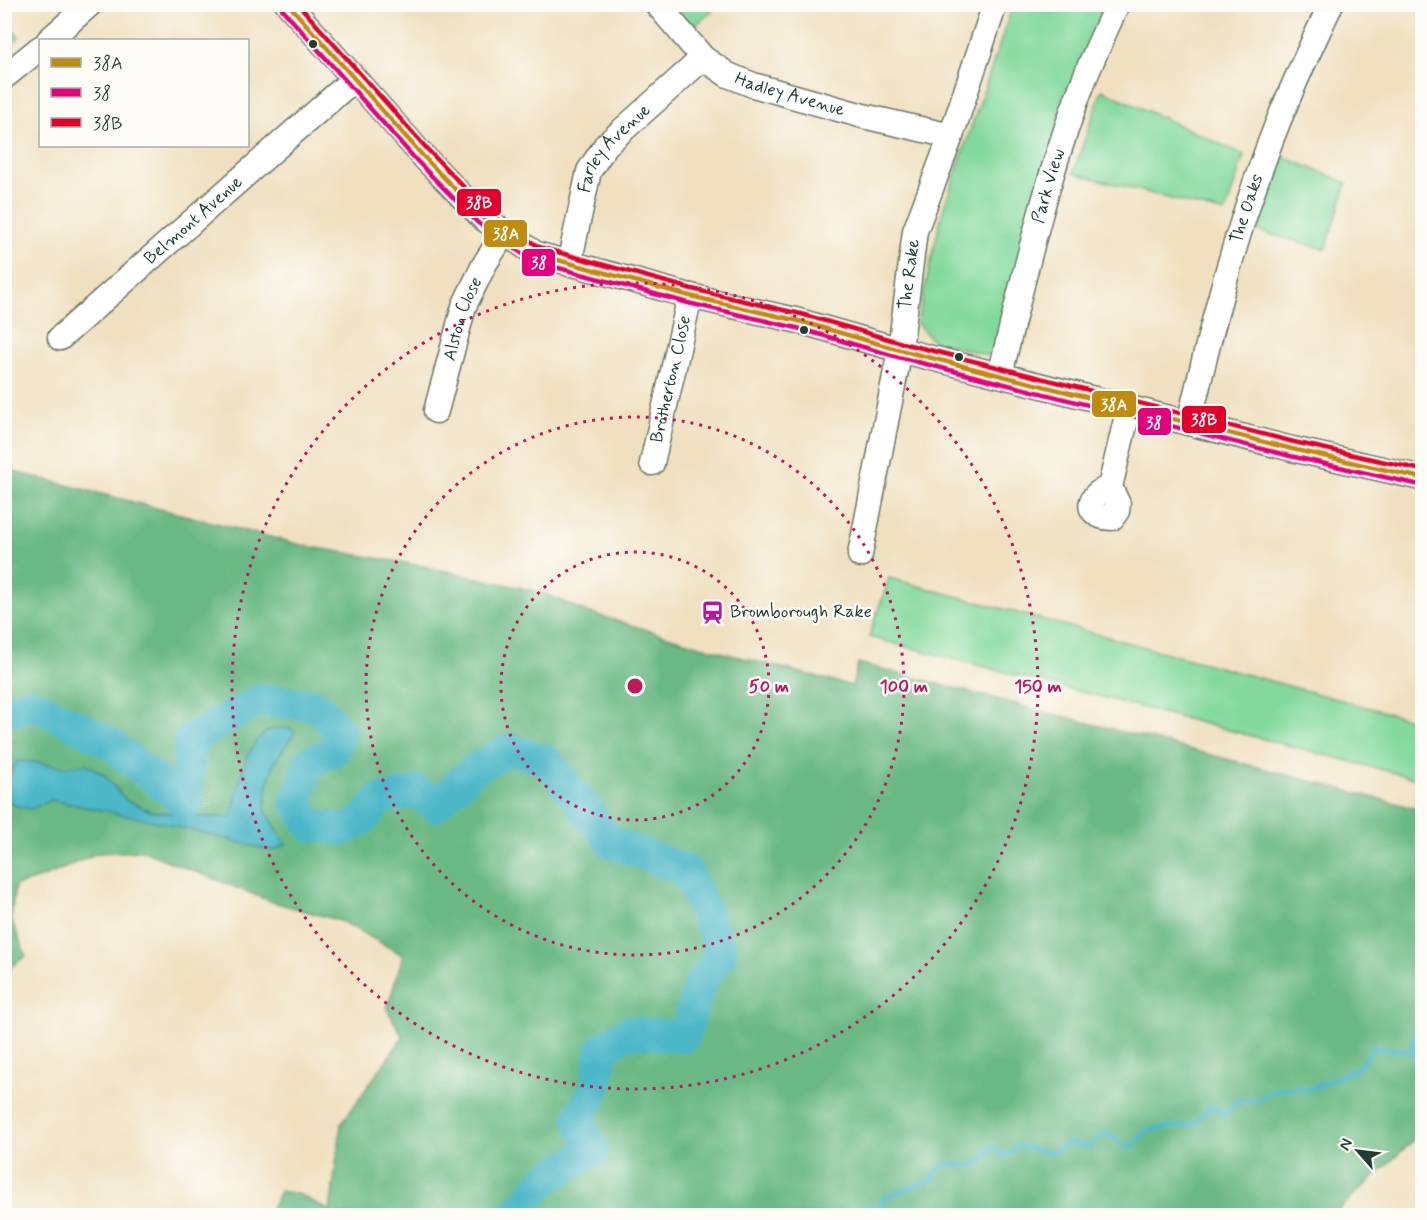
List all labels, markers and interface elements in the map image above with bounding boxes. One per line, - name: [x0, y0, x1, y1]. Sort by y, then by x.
- unlabelled marker: [307, 38, 319, 50]
- legend: [39, 39, 249, 147]
- text: 38A: [93, 52, 123, 76]
- street label: Hadley Avenue: [731, 67, 848, 122]
- text: 38: [93, 82, 111, 106]
- street label: Farley Avenue: [573, 98, 656, 195]
- text: 38B: [93, 112, 122, 136]
- street label: Park View: [1026, 146, 1071, 226]
- street label: Belmont Avenue: [139, 170, 248, 270]
- street label: The Oaks: [1224, 171, 1270, 246]
- line badge: 38B: [456, 188, 502, 217]
- text: 38B: [466, 193, 492, 214]
- line badge: 38A: [483, 219, 528, 248]
- text: 38A: [493, 224, 519, 245]
- street label: The Rake: [893, 238, 926, 311]
- line badge: 38: [521, 248, 556, 277]
- text: 38: [531, 253, 547, 274]
- street label: Alston Close: [438, 273, 488, 363]
- street label: Brotherton Close: [645, 313, 697, 445]
- unlabelled marker: [798, 324, 810, 336]
- unlabelled marker: [953, 351, 965, 363]
- line badge: 38A: [1091, 390, 1137, 418]
- text: 38A: [1101, 395, 1127, 416]
- line badge: 38B: [1181, 405, 1227, 434]
- line badge: 38: [1137, 407, 1172, 436]
- text: 38B: [1191, 410, 1217, 431]
- text: 38: [1146, 413, 1162, 434]
- station icon: Bromborough Rake: [699, 599, 725, 625]
- place label: Bromborough Rake: [730, 600, 872, 624]
- text: 50 m: [749, 675, 789, 699]
- text: 100 m: [880, 675, 928, 699]
- text: 150 m: [1014, 675, 1062, 699]
- centre of rings: [625, 676, 645, 696]
- north arrow: [1328, 1121, 1388, 1181]
- text: N: [1334, 1135, 1358, 1154]

